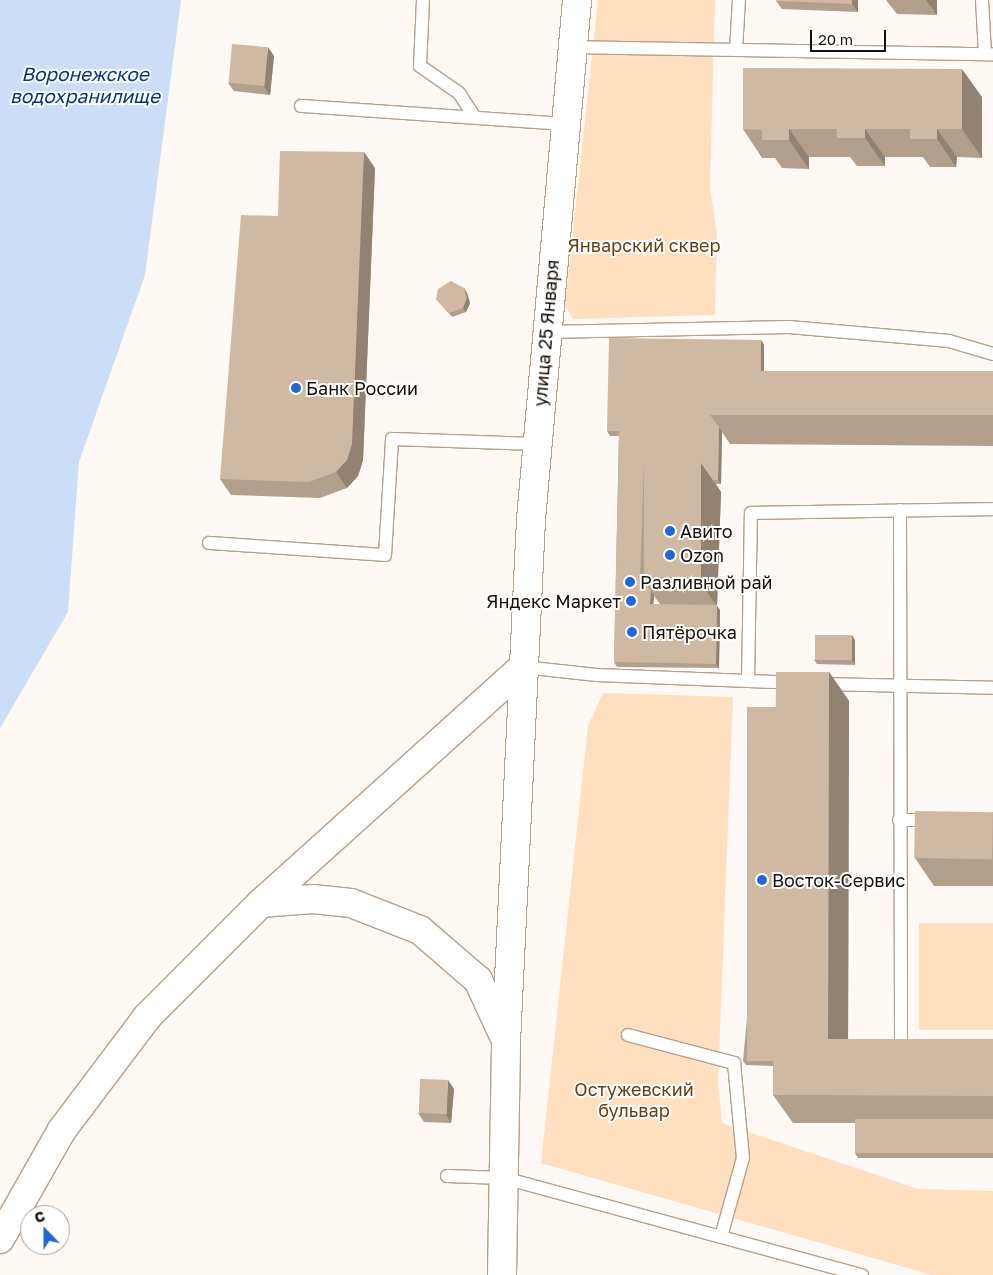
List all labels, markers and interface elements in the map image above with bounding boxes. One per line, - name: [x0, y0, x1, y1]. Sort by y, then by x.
- scale bar: [813, 20, 889, 52]
- text: 20 m: [818, 30, 853, 48]
- water label: Воронежское водохранилище: [10, 63, 160, 107]
- park label: Январский сквер: [567, 234, 721, 256]
- street label: улица 25 Января: [529, 259, 563, 407]
- place label: Банк России: [306, 377, 418, 399]
- marker: Банк России: [290, 382, 302, 394]
- place label: Авито: [680, 520, 733, 542]
- marker: Авито: [664, 525, 676, 537]
- place label: Ozon: [680, 544, 724, 566]
- marker: Ozon: [664, 549, 676, 561]
- place label: Разливной рай: [640, 571, 773, 593]
- marker: Разливной рай: [624, 576, 636, 588]
- place label: Яндекс Маркет: [486, 590, 621, 612]
- marker: Яндекс Маркет: [625, 595, 637, 607]
- place label: Пятёрочка: [642, 621, 737, 643]
- marker: Пятёрочка: [626, 626, 638, 638]
- place label: Восток-Сервис: [772, 869, 905, 891]
- marker: Восток-Сервис: [756, 874, 768, 886]
- park label: Остужевский бульвар: [574, 1079, 694, 1122]
- north arrow: [20, 1205, 70, 1255]
- text: С: [32, 1207, 47, 1226]

